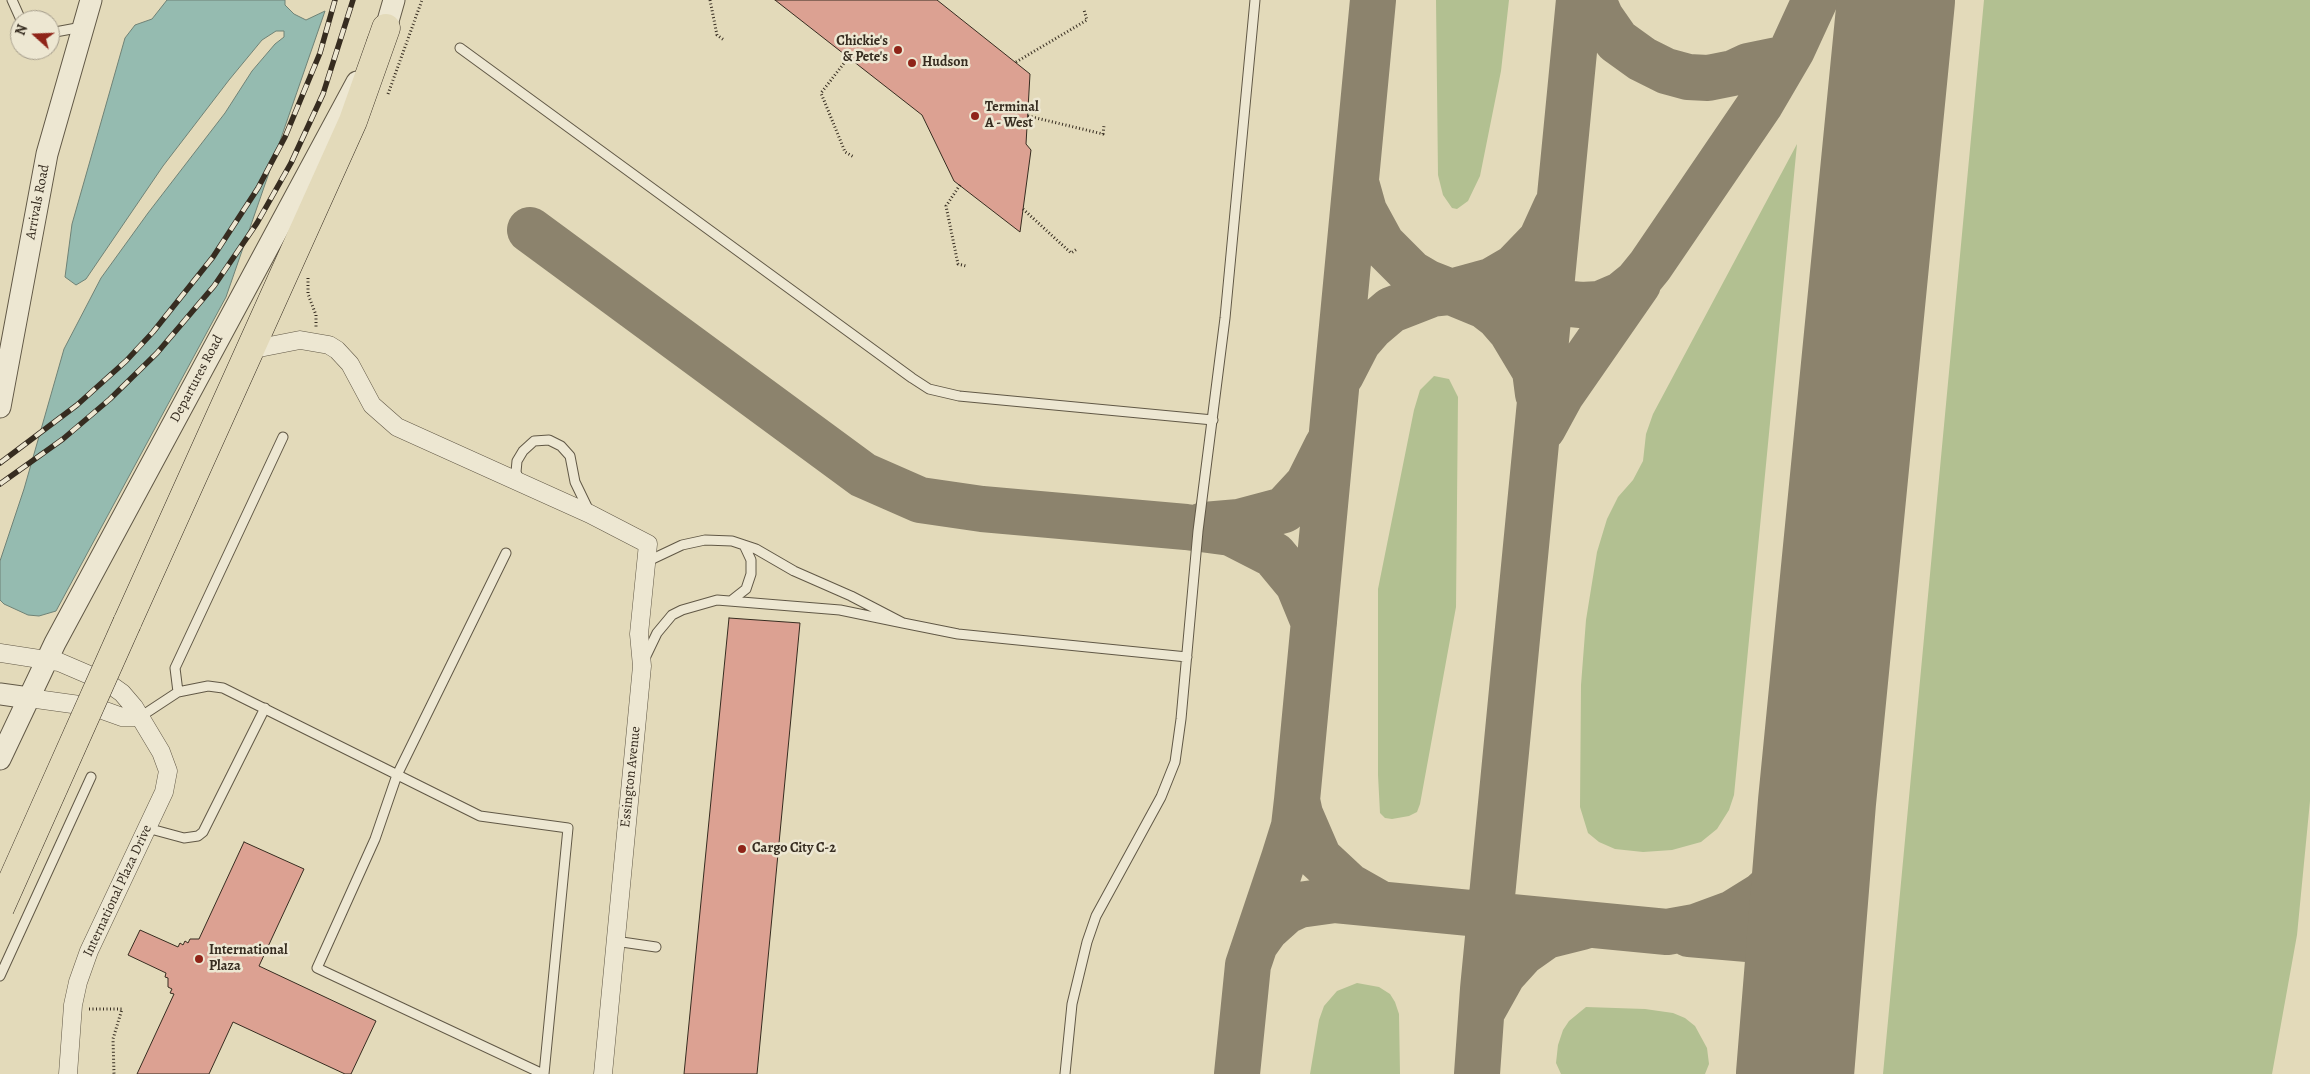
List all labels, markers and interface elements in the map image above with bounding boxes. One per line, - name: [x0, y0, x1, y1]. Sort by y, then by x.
- north arrow: [10, 10, 60, 60]
- text: N: [11, 22, 32, 38]
- place label: Chickie's & Pete's: [836, 34, 888, 66]
- marker: Chickie's & Pete's: [892, 44, 904, 56]
- place label: Hudson: [922, 55, 968, 71]
- marker: Hudson: [906, 57, 918, 69]
- place label: Terminal A - West: [985, 100, 1039, 132]
- marker: Terminal A - West: [969, 110, 981, 122]
- street label: Arrivals Road: [22, 163, 54, 241]
- street label: Departures Road: [167, 332, 227, 426]
- street label: Essington Avenue: [617, 725, 645, 829]
- street label: International Plaza Drive: [80, 822, 156, 960]
- place label: Cargo City C-2: [752, 841, 836, 857]
- marker: Cargo City C-2: [736, 843, 748, 855]
- place label: International Plaza: [209, 943, 288, 976]
- marker: International Plaza: [193, 953, 205, 965]

